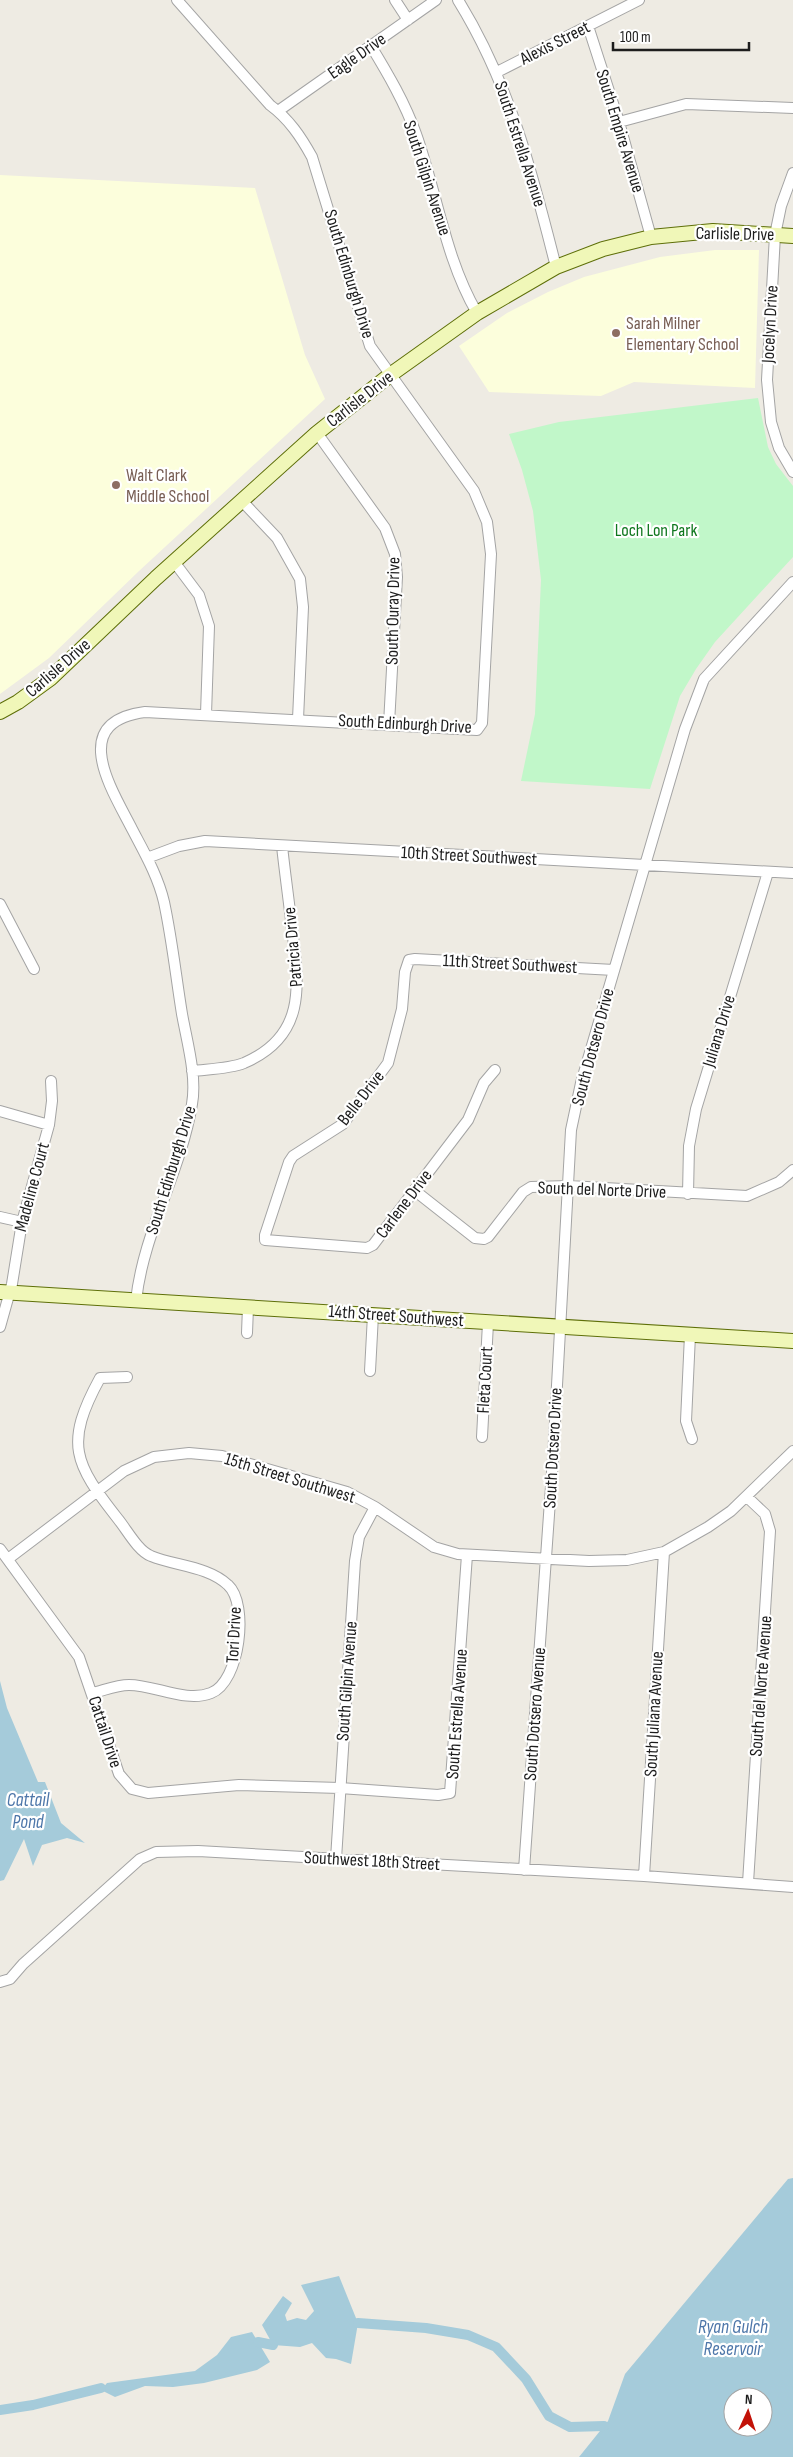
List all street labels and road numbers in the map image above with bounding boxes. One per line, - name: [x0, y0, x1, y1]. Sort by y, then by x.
- street label: Alexis Street: [516, 16, 594, 70]
- street label: Eagle Drive: [324, 28, 390, 84]
- street label: South Empire Avenue: [591, 67, 649, 195]
- street label: South Estrella Avenue: [490, 79, 550, 209]
- street label: South Gilpin Avenue: [398, 118, 456, 238]
- street label: South Edinburgh Drive: [319, 207, 379, 341]
- street label: Carlisle Drive: [695, 223, 775, 245]
- street label: Jocelyn Drive: [757, 285, 783, 364]
- street label: Carlisle Drive: [322, 366, 398, 432]
- street label: South Ouray Drive: [382, 557, 404, 665]
- street label: Carlisle Drive: [21, 634, 95, 702]
- street label: South Edinburgh Drive: [338, 710, 472, 738]
- street label: 10th Street Southwest: [400, 842, 538, 870]
- street label: Patricia Drive: [279, 906, 307, 988]
- street label: 11th Street Southwest: [442, 950, 578, 978]
- street label: South Dotsero Drive: [567, 986, 619, 1108]
- street label: Juliana Drive: [698, 992, 740, 1070]
- street label: Belle Drive: [333, 1067, 389, 1129]
- street label: South Edinburgh Drive: [141, 1103, 201, 1237]
- street label: Madeline Court: [10, 1140, 54, 1234]
- street label: Carlene Drive: [371, 1166, 437, 1242]
- street label: South del Norte Drive: [537, 1177, 667, 1203]
- street label: 14th Street Southwest: [328, 1301, 465, 1331]
- street label: Fleta Court: [473, 1345, 497, 1414]
- street label: South Dotsero Drive: [539, 1387, 567, 1509]
- street label: 15th Street Southwest: [222, 1448, 358, 1508]
- street label: Tori Drive: [222, 1606, 246, 1664]
- street label: South del Norte Avenue: [746, 1615, 776, 1757]
- street label: South Gilpin Avenue: [332, 1620, 362, 1742]
- street label: South Dotsero Avenue: [520, 1647, 550, 1781]
- street label: South Estrella Avenue: [442, 1648, 472, 1780]
- street label: South Juliana Avenue: [640, 1651, 668, 1777]
- street label: Cattail Drive: [84, 1693, 126, 1771]
- street label: Southwest 18th Street: [303, 1847, 441, 1875]

